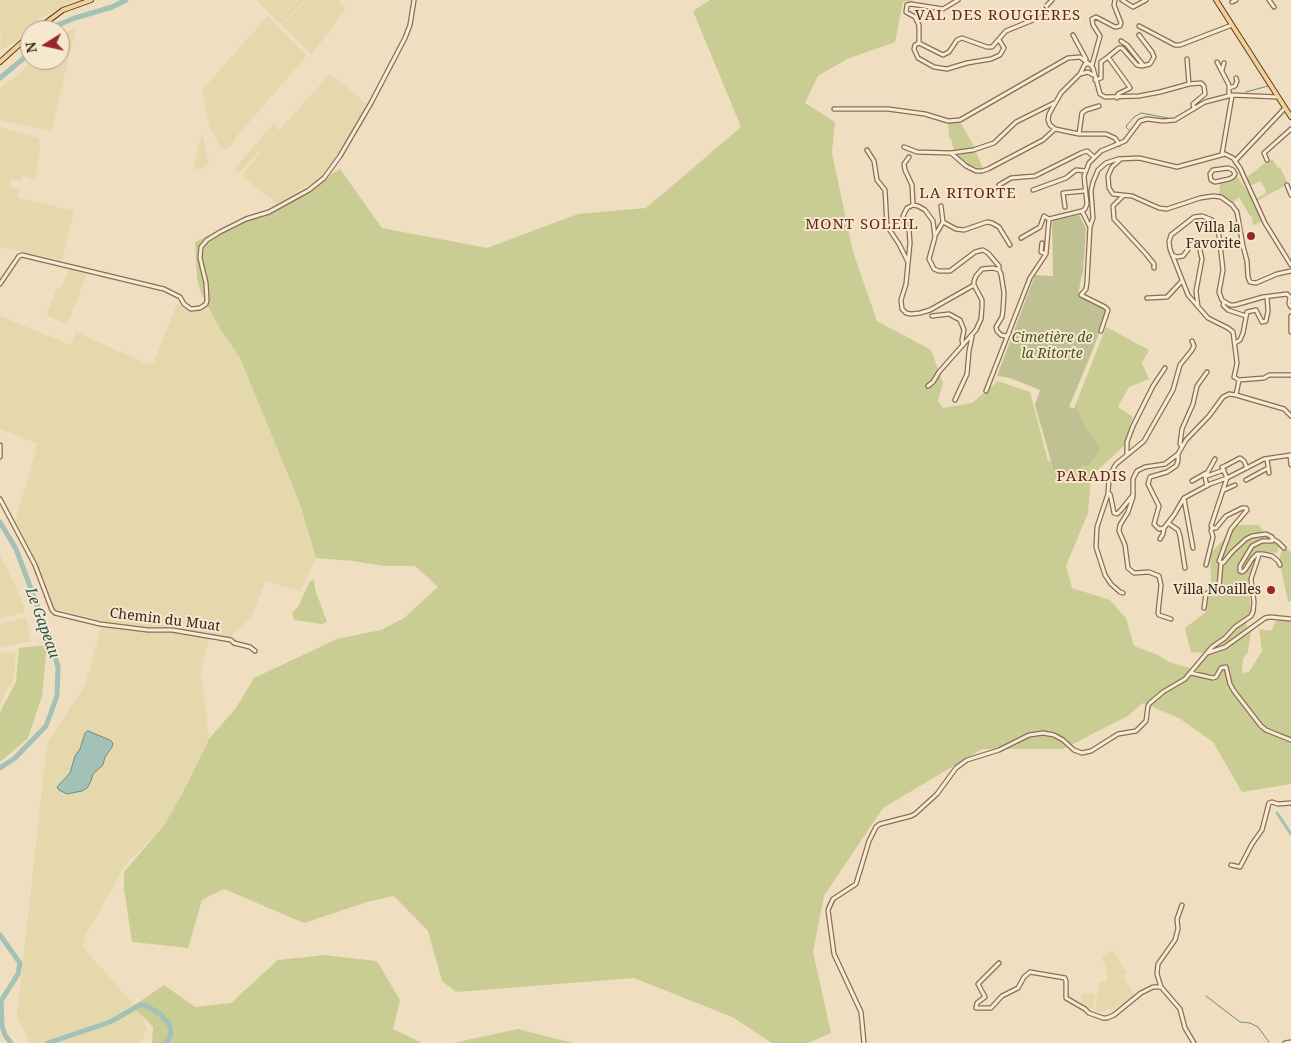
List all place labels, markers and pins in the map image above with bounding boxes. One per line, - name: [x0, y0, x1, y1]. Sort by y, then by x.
- place label: Villa la Favorite: [1186, 220, 1241, 252]
- marker: Villa la Favorite: [1245, 230, 1257, 242]
- place label: Villa Noailles: [1173, 582, 1261, 598]
- marker: Villa Noailles: [1265, 584, 1277, 596]

